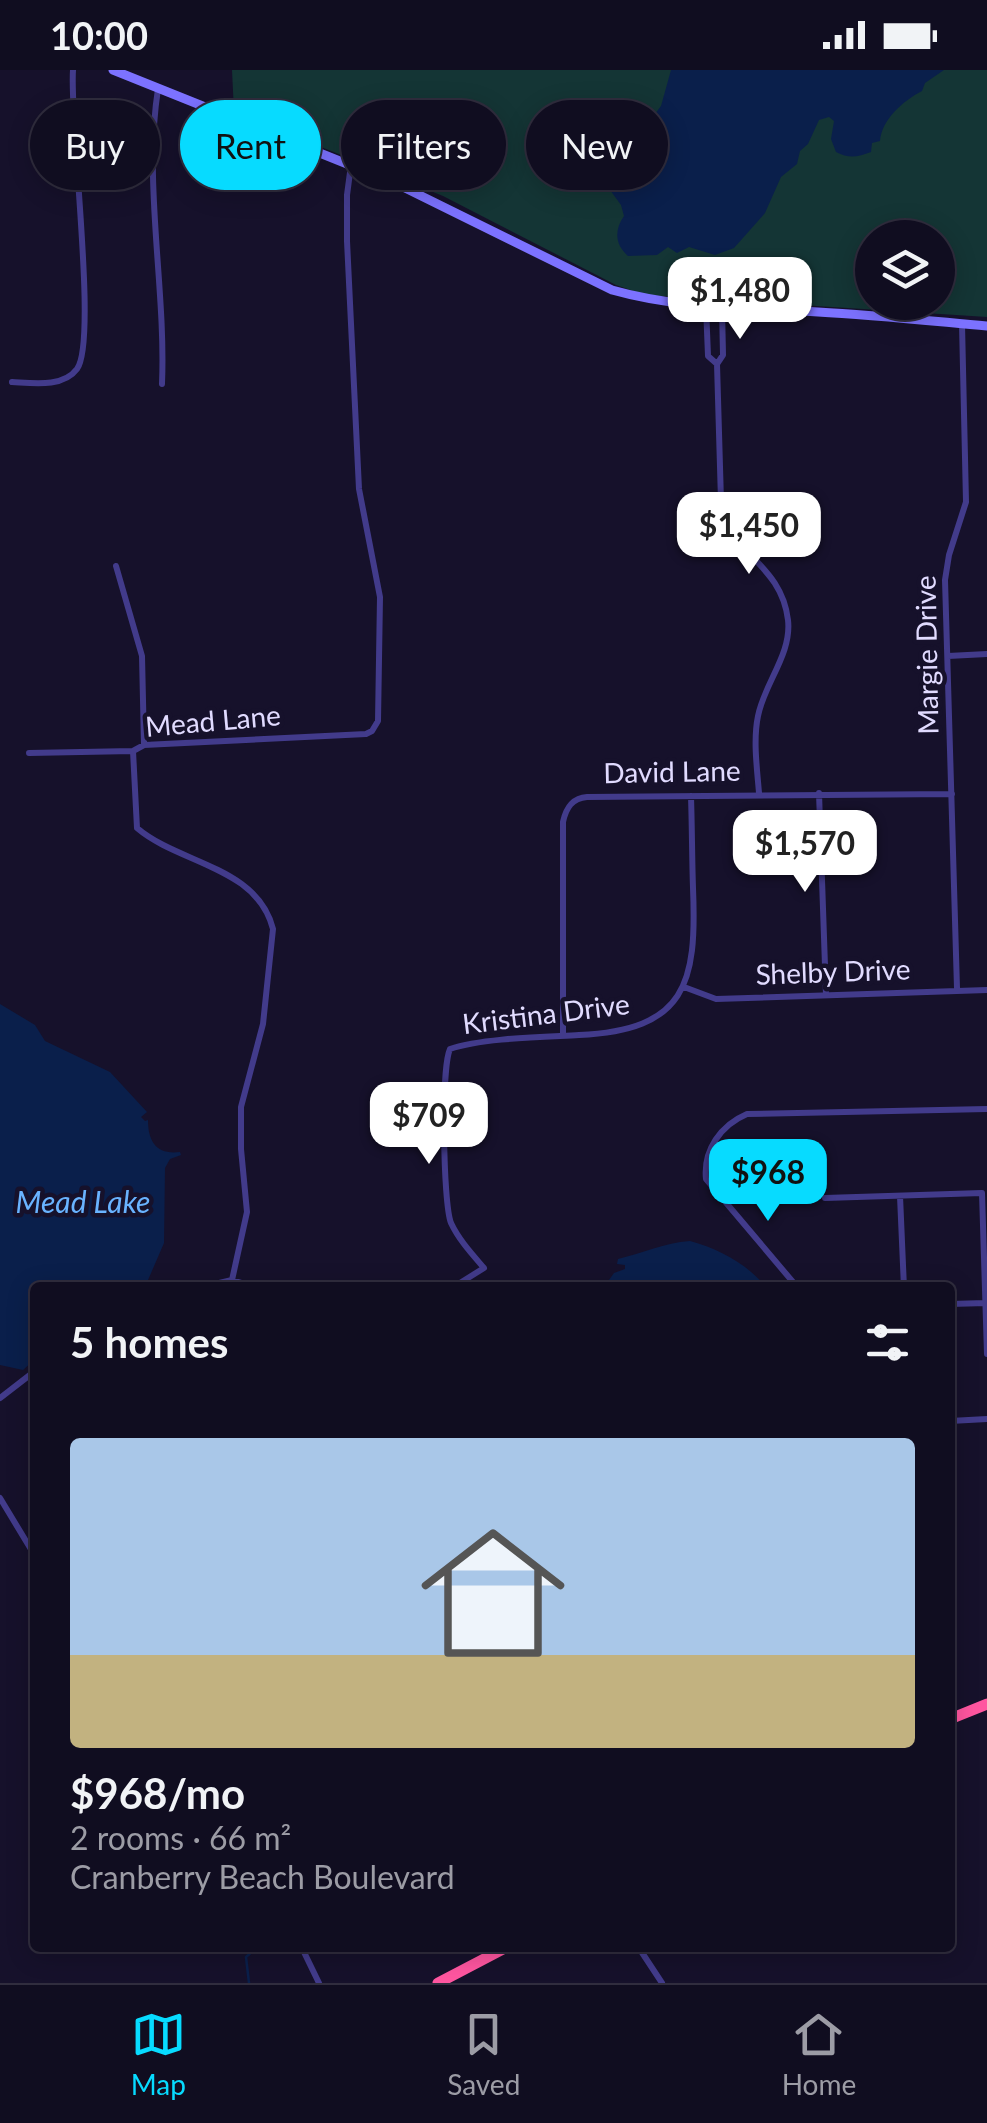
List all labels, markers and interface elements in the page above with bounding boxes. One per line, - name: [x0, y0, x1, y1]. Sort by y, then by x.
- text: 10:00: [50, 12, 148, 58]
- chip: Buy: [30, 100, 160, 190]
- chip: Rent: [180, 100, 321, 190]
- chip: Filters: [341, 100, 506, 190]
- chip: New: [526, 100, 668, 190]
- map controls: [855, 220, 955, 320]
- button: layers: [855, 220, 955, 320]
- pin: $1,480: [659, 257, 821, 342]
- text: $1,480: [690, 270, 790, 309]
- pin: $1,450: [668, 492, 830, 577]
- text: $1,450: [699, 505, 799, 544]
- street label: Margie Drive: [908, 575, 944, 735]
- street label: Mead Lane: [144, 697, 282, 743]
- street label: David Lane: [603, 753, 741, 789]
- pin: $1,570: [724, 810, 886, 895]
- text: $1,570: [755, 823, 855, 862]
- street label: Shelby Drive: [755, 951, 911, 991]
- street label: Kristina Drive: [460, 986, 631, 1040]
- pin: $709: [370, 1082, 488, 1167]
- text: $709: [392, 1095, 466, 1134]
- pin: $968: [709, 1139, 827, 1224]
- text: $968: [731, 1152, 805, 1191]
- water label: Mead Lake: [16, 1183, 150, 1219]
- icon: filters: [860, 1315, 915, 1370]
- text: 5 homes: [70, 1317, 228, 1367]
- icon: home: [403, 1503, 583, 1683]
- text: $968/mo: [70, 1768, 245, 1818]
- text: 2 rooms · 66 m²: [70, 1818, 291, 1857]
- text: Cranberry Beach Boulevard: [70, 1857, 455, 1896]
- tab: Map: [131, 2007, 186, 2101]
- tab: Saved: [447, 2007, 520, 2101]
- tab: Home: [782, 2007, 856, 2101]

